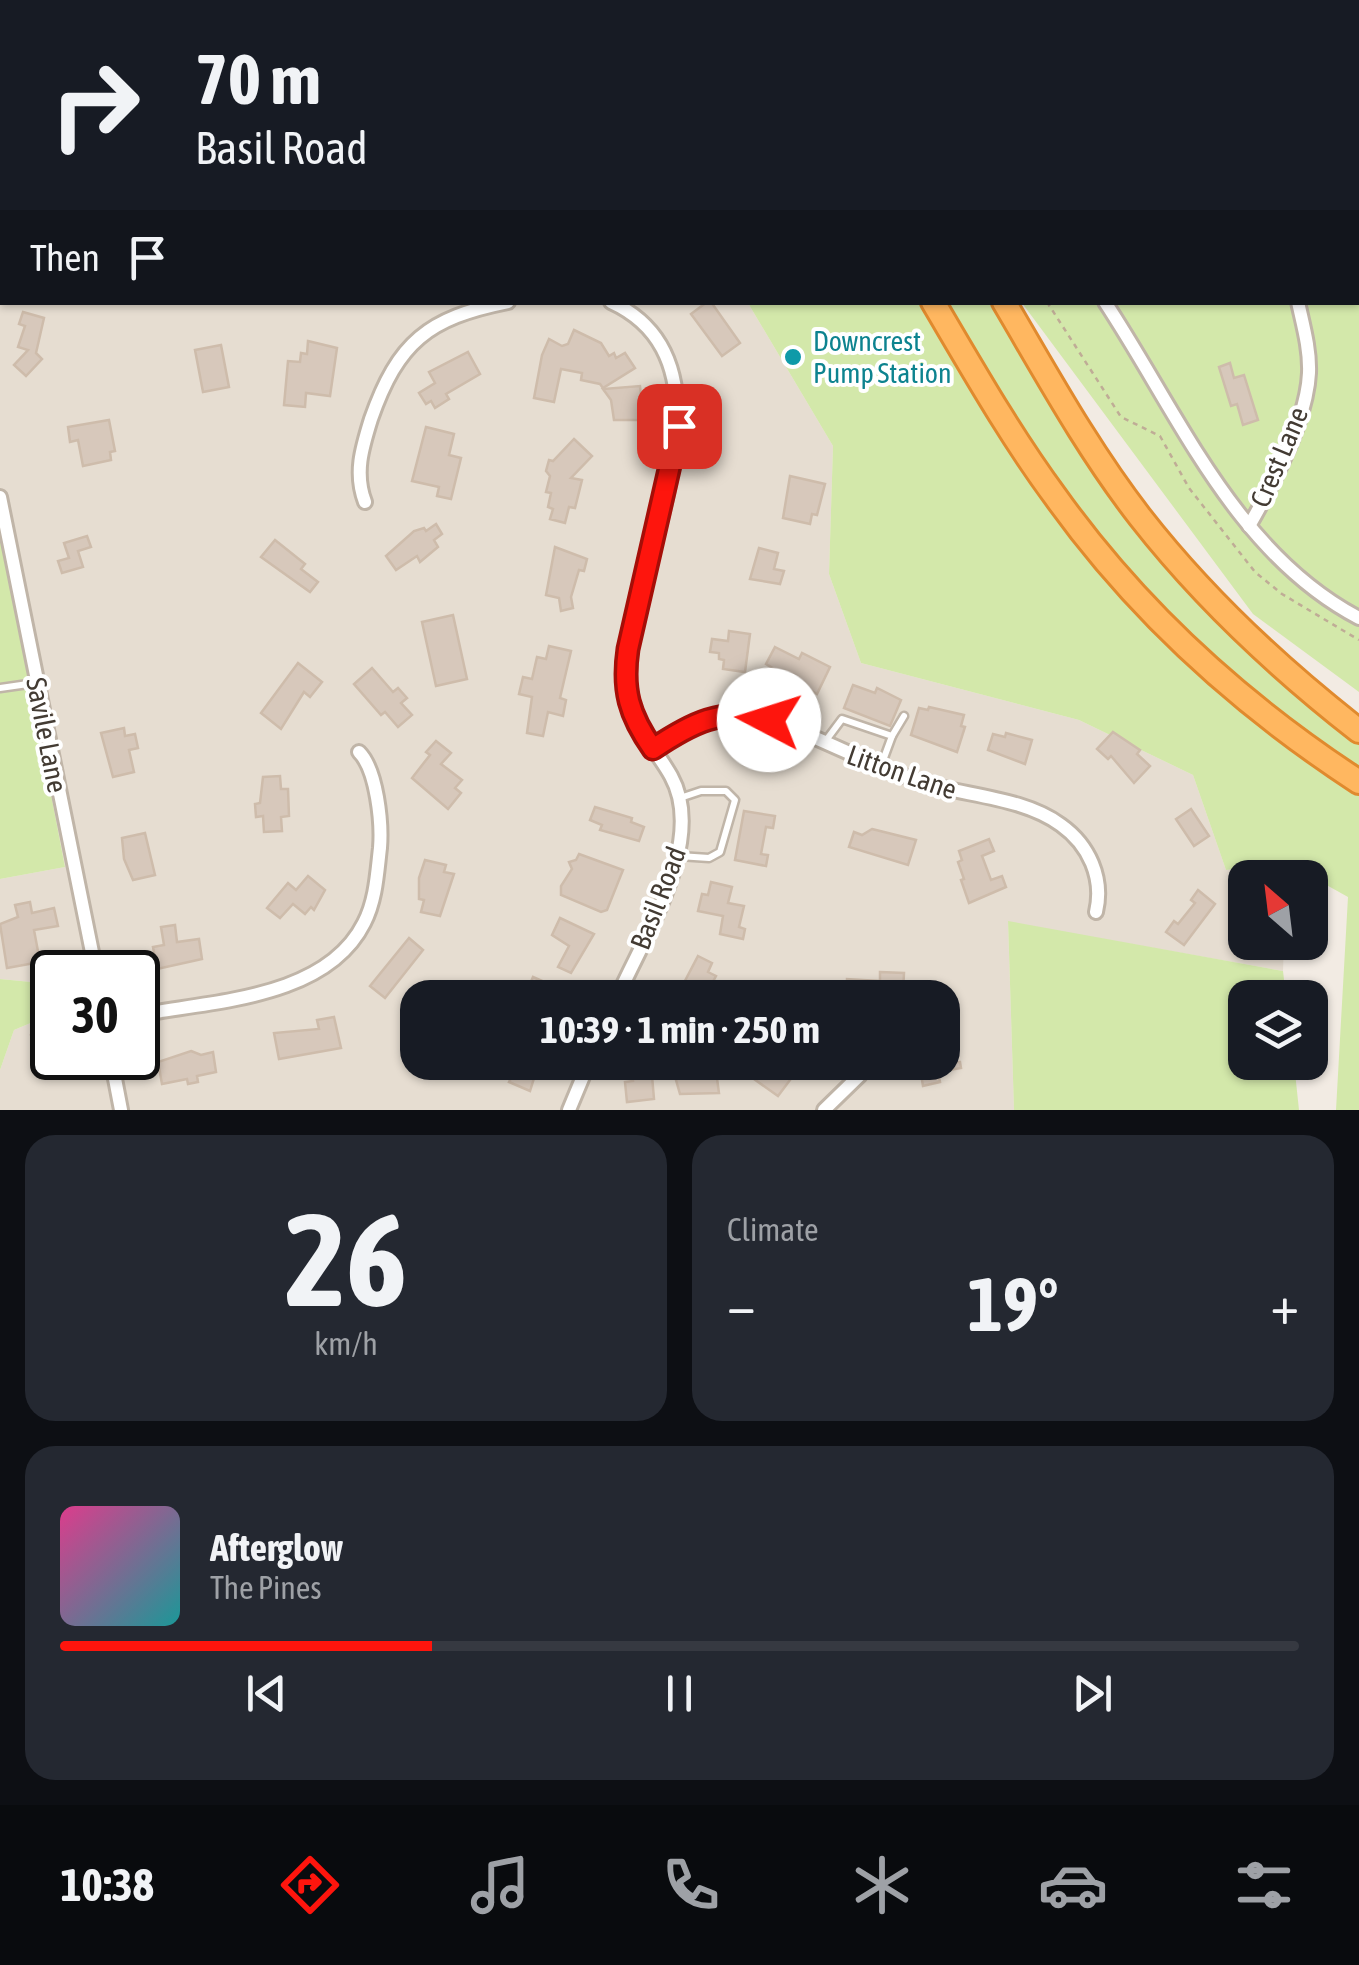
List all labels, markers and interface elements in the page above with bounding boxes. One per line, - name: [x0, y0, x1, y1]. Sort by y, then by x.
- text: 70 m: [195, 39, 321, 119]
- icon: right: [30, 40, 160, 170]
- text: Basil Road: [195, 122, 368, 174]
- icon: arrive: [120, 230, 175, 285]
- text: Then: [30, 236, 100, 279]
- place label: Downcrest Pump Station: [813, 325, 952, 389]
- marker: Downcrest Pump Station: [782, 346, 804, 368]
- pin: [637, 384, 722, 469]
- icon: arrive: [652, 399, 707, 454]
- street label: Crest Lane: [1244, 402, 1314, 512]
- position arrow: [717, 668, 821, 772]
- street label: Savile Lane: [20, 675, 74, 795]
- street label: Litton Lane: [843, 738, 961, 806]
- street label: Basil Road: [624, 842, 692, 954]
- north arrow: [1228, 860, 1328, 960]
- map controls: [1228, 860, 1328, 1080]
- speed limit sign: 30: [30, 950, 160, 1080]
- button: layers: [1228, 980, 1328, 1080]
- text: 10:39 · 1 min · 250 m: [540, 1008, 820, 1051]
- text: 26: [285, 1185, 407, 1334]
- text: Climate: [727, 1211, 819, 1248]
- text: 19°: [967, 1261, 1059, 1347]
- text: −: [727, 1273, 756, 1336]
- text: +: [1270, 1273, 1299, 1336]
- text: km/h: [314, 1325, 378, 1362]
- text: Afterglow: [210, 1526, 343, 1569]
- text: The Pines: [210, 1569, 322, 1606]
- icon: previous: [239, 1666, 294, 1721]
- icon: pause: [652, 1666, 707, 1721]
- icon: next: [1065, 1666, 1120, 1721]
- icon: directions: [275, 1850, 345, 1920]
- icon: music: [465, 1850, 535, 1920]
- icon: phone: [656, 1850, 726, 1920]
- icon: climate: [847, 1850, 917, 1920]
- icon: car: [1038, 1850, 1108, 1920]
- icon: filters: [1229, 1850, 1299, 1920]
- text: 10:38: [60, 1859, 154, 1911]

